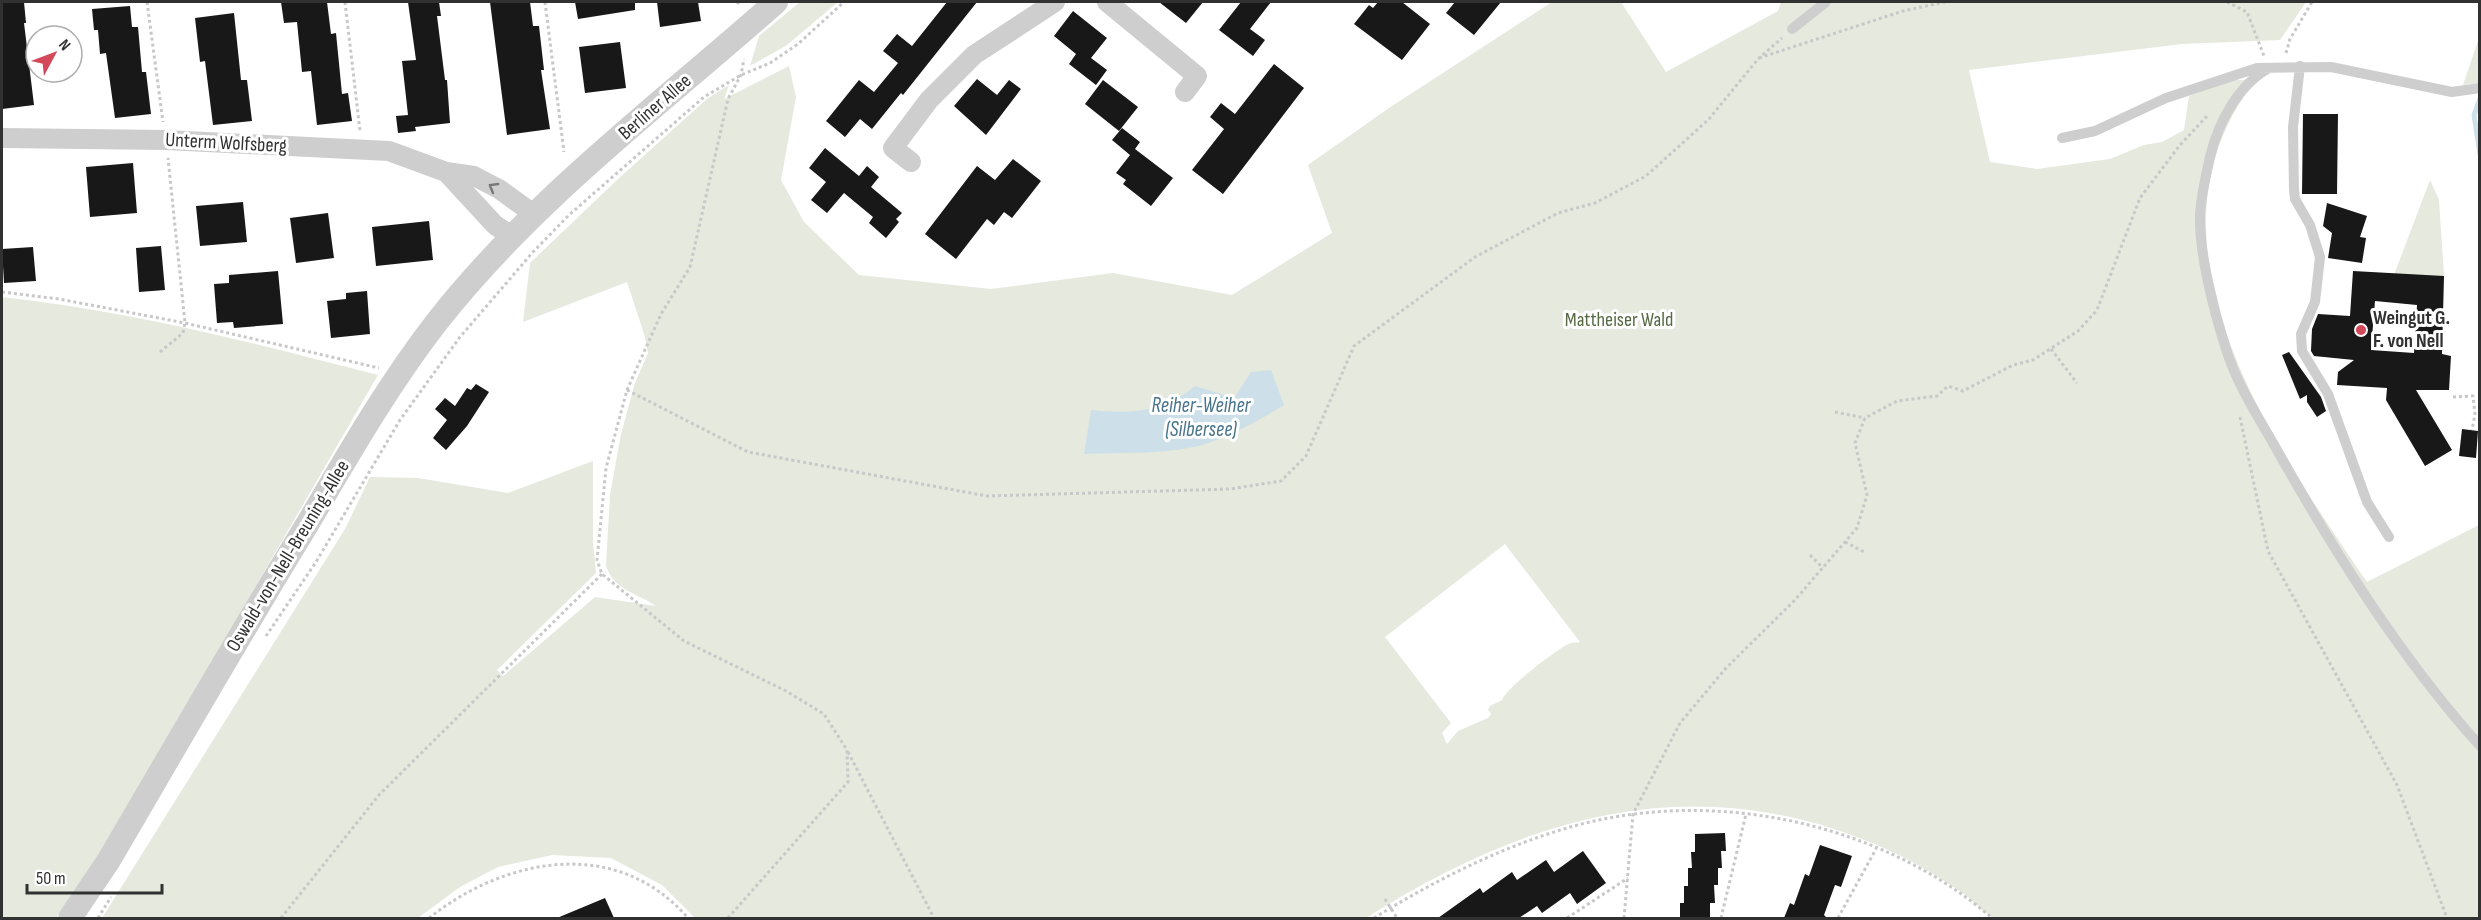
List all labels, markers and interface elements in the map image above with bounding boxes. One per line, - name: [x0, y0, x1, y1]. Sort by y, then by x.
- north arrow: [24, 24, 84, 84]
- text: N: [54, 36, 74, 55]
- street label: Berliner Allee: [614, 69, 696, 145]
- street label: Unterm Wolfsberg: [165, 128, 287, 158]
- one-way arrow: [489, 182, 499, 194]
- place label: Weingut G. F. von Nell: [2373, 306, 2450, 353]
- park label: Mattheiser Wald: [1565, 308, 1673, 332]
- marker: Weingut G. F. von Nell: [2354, 323, 2368, 337]
- water label: Reiher-Weiher (Silbersee): [1151, 393, 1252, 442]
- street label: Oswald-von-Nell-Breuning-Allee: [221, 456, 355, 656]
- scale bar: [27, 857, 162, 895]
- text: 50 m: [36, 868, 66, 889]

